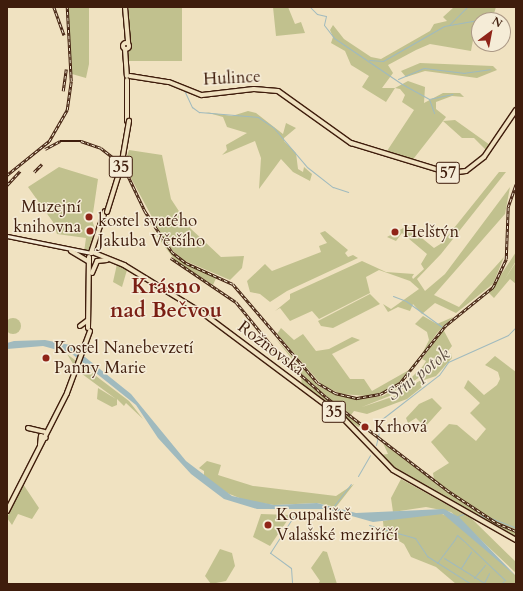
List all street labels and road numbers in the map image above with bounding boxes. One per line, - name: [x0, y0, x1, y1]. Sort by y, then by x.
- street label: Hulince: [203, 66, 261, 90]
- road number: 35: [108, 153, 134, 181]
- road number: 57: [435, 159, 461, 187]
- street label: Rožnovská: [234, 316, 308, 380]
- road number: 35: [321, 398, 347, 426]

